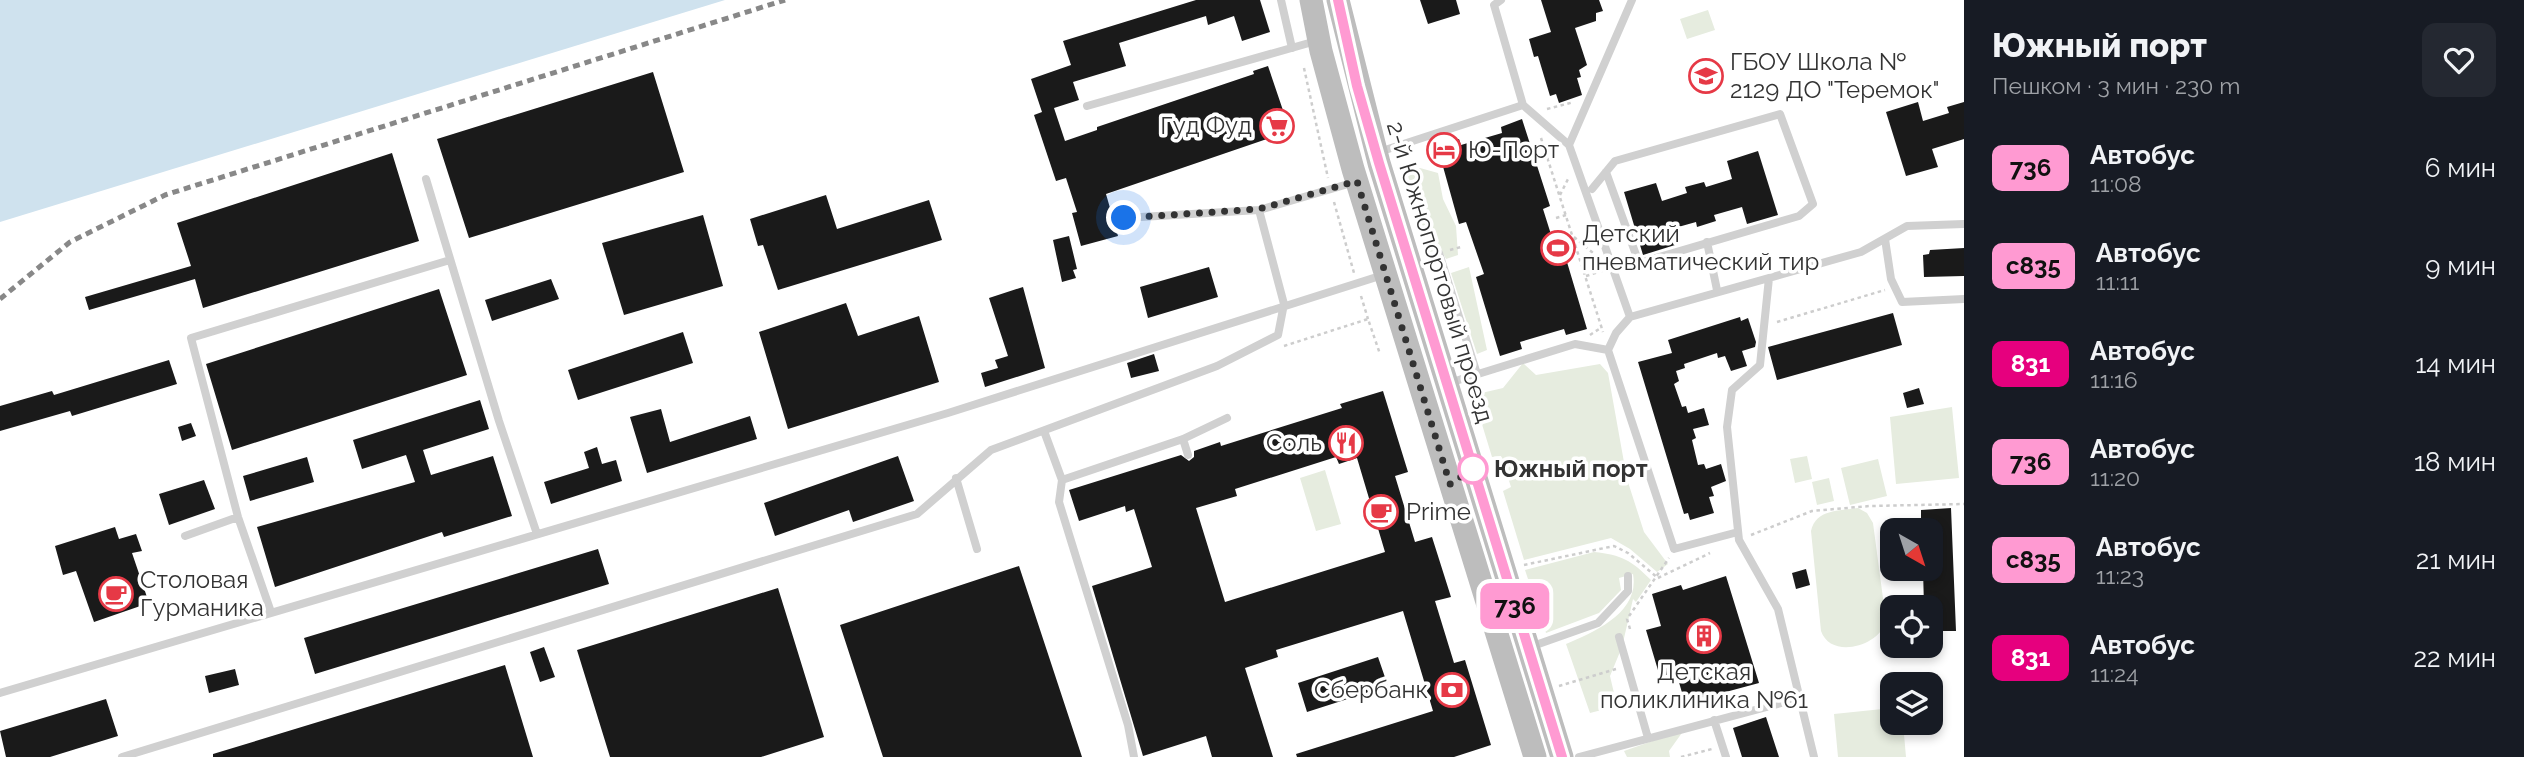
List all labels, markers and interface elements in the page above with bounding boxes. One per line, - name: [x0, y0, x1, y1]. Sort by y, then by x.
- button: heart: [2422, 23, 2496, 97]
- text: Южный порт: [1992, 26, 2207, 65]
- place label: ГБОУ Школа № 2129 ДО "Теремок": [1730, 47, 1940, 104]
- school or university icon: ГБОУ Школа № 2129 ДО "Теремок": [1687, 57, 1725, 95]
- text: Пешком · 3 мин · 230 m: [1992, 72, 2240, 99]
- supermarket icon: Гуд Фуд: [1258, 107, 1296, 145]
- place label: Гуд Фуд: [1160, 111, 1252, 140]
- street label: 2-й Южнопортовый проезд: [1381, 118, 1500, 426]
- hotel icon: Ю-Порт: [1425, 131, 1463, 169]
- place label: Ю-Порт: [1468, 135, 1560, 164]
- text: Автобус: [2090, 140, 2195, 170]
- text: 736: [2010, 153, 2051, 182]
- text: 6 мин: [2425, 153, 2496, 183]
- text: 11:08: [2090, 170, 2142, 197]
- your location: [1106, 200, 1141, 235]
- place label: Детский пневматический тир: [1582, 219, 1819, 276]
- sports icon: Детский пневматический тир: [1539, 229, 1577, 267]
- text: Автобус: [2096, 238, 2201, 268]
- text: с835: [2006, 251, 2061, 280]
- text: 9 мин: [2425, 251, 2496, 281]
- text: 11:11: [2096, 268, 2139, 295]
- text: Автобус: [2090, 336, 2195, 366]
- text: 831: [2011, 349, 2050, 378]
- text: 14 мин: [2415, 349, 2496, 379]
- text: 11:16: [2090, 366, 2138, 393]
- restaurant icon: Соль: [1327, 424, 1365, 462]
- place label: Соль: [1266, 428, 1322, 457]
- text: Автобус: [2090, 434, 2195, 464]
- text: 736: [2010, 447, 2051, 476]
- text: 18 мин: [2414, 447, 2496, 477]
- marker: Южный порт: [1458, 454, 1488, 484]
- place label: Южный порт: [1494, 454, 1648, 483]
- text: 11:20: [2090, 464, 2140, 491]
- cafe icon: Prime: [1362, 493, 1400, 531]
- place label: Prime: [1406, 497, 1471, 526]
- north arrow: [1880, 518, 1942, 581]
- map controls: [1880, 518, 1943, 735]
- text: Автобус: [2096, 532, 2201, 562]
- text: с835: [2006, 545, 2061, 574]
- text: 21 мин: [2416, 545, 2496, 575]
- text: 11:23: [2096, 562, 2144, 589]
- place label: Столовая Гурманика: [140, 565, 264, 622]
- cafe icon: Столовая Гурманика: [97, 575, 135, 613]
- line badge: 736: [1475, 583, 1555, 629]
- text: 736: [1494, 591, 1536, 620]
- button: locate: [1880, 595, 1943, 658]
- building icon: Детская поликлиника №61: [1685, 617, 1723, 655]
- text: Автобус: [2090, 630, 2195, 660]
- text: 831: [2011, 643, 2050, 672]
- text: 22 мин: [2413, 643, 2496, 673]
- place label: Детская поликлиника №61: [1600, 657, 1808, 714]
- text: 11:24: [2090, 660, 2139, 687]
- bank icon: Сбербанк: [1433, 671, 1471, 709]
- button: layers: [1880, 672, 1943, 735]
- place label: Сбербанк: [1314, 675, 1428, 704]

